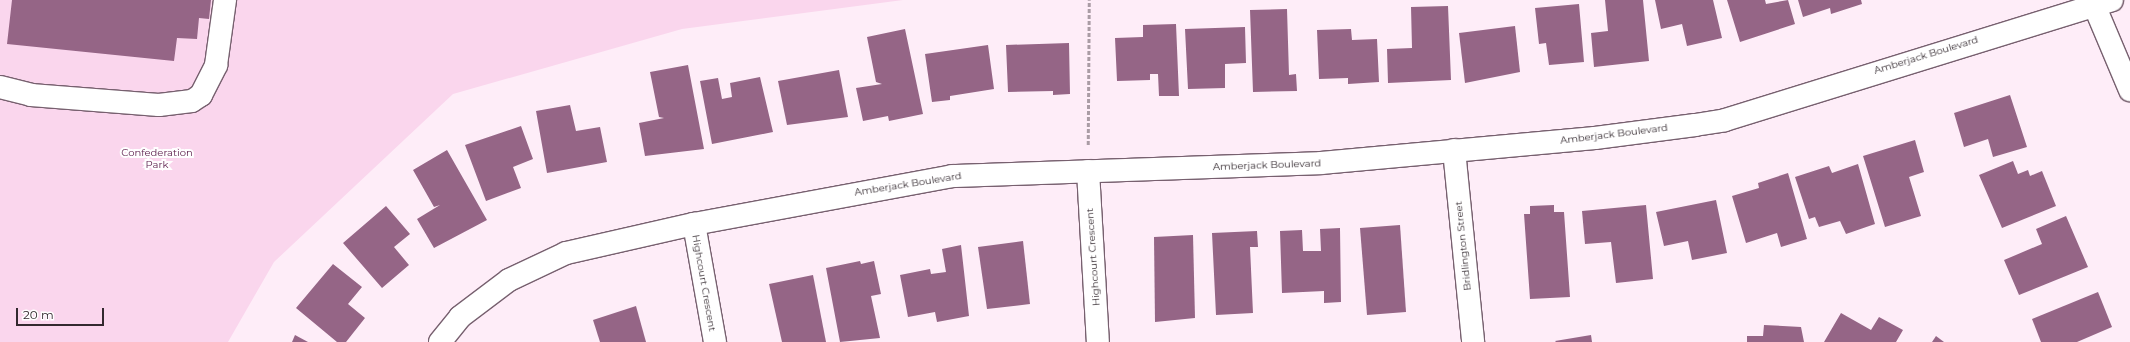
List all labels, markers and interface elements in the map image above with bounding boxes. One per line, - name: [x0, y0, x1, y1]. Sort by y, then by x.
- street label: Amberjack Boulevard: [1872, 33, 1980, 77]
- street label: Amberjack Boulevard: [1559, 121, 1669, 147]
- park label: Confederation Park: [121, 146, 193, 170]
- street label: Amberjack Boulevard: [1213, 157, 1321, 173]
- street label: Amberjack Boulevard: [854, 170, 962, 198]
- street label: Bridlington Street: [1452, 201, 1474, 291]
- street label: Highcourt Crescent: [1084, 208, 1102, 306]
- street label: Highcourt Crescent: [690, 234, 718, 332]
- scale bar: [18, 300, 106, 326]
- text: 20 m: [23, 307, 54, 322]

